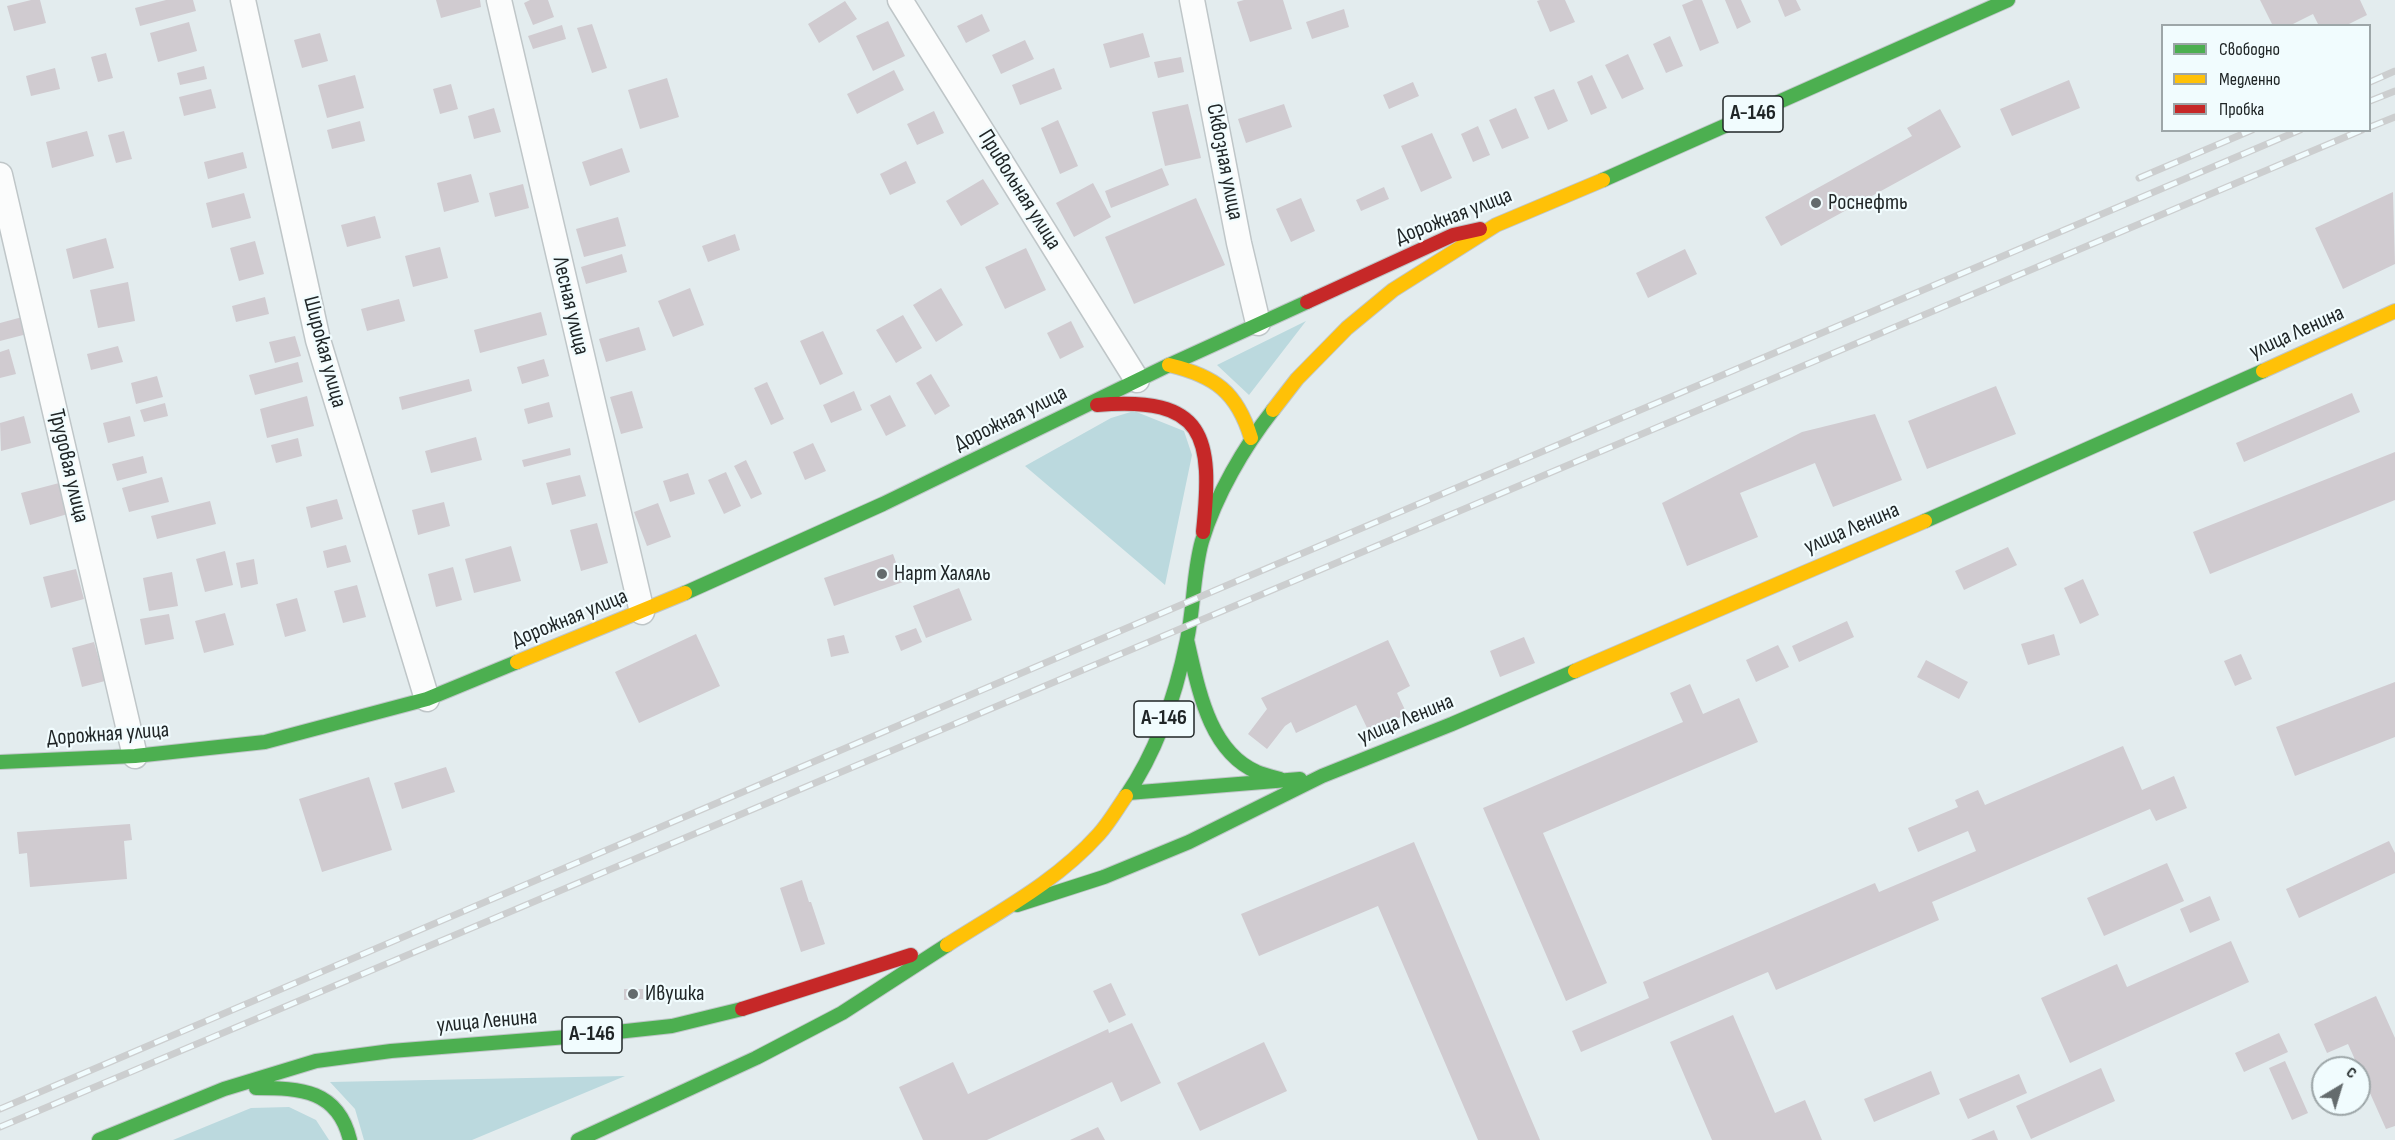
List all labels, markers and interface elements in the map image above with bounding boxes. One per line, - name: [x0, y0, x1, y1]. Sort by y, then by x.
- legend: [2161, 24, 2371, 132]
- text: Свободно: [2219, 39, 2280, 60]
- text: Медленно: [2219, 69, 2281, 90]
- road number: А-146: [1723, 96, 1783, 132]
- text: Пробка: [2219, 99, 2264, 120]
- street label: Сквозная улица: [1200, 102, 1248, 222]
- street label: Привольная улица: [972, 125, 1066, 255]
- street label: Дорожная улица: [1392, 183, 1516, 251]
- place label: Роснефть: [1828, 190, 1908, 216]
- marker: Роснефть: [1809, 196, 1823, 210]
- street label: Лесная улица: [546, 254, 594, 358]
- street label: Широкая улица: [296, 293, 352, 411]
- street label: улица Ленина: [2246, 300, 2348, 366]
- street label: Дорожная улица: [950, 380, 1072, 458]
- street label: Трудовая улица: [42, 407, 94, 525]
- street label: улица Ленина: [1800, 497, 1904, 561]
- place label: Нарт Халяль: [894, 561, 991, 587]
- marker: Нарт Халяль: [875, 567, 889, 581]
- street label: Дорожная улица: [508, 584, 632, 654]
- street label: улица Ленина: [1354, 689, 1458, 751]
- road number: А-146: [1134, 701, 1194, 737]
- street label: Дорожная улица: [46, 718, 170, 752]
- place label: Ивушка: [645, 981, 704, 1007]
- marker: Ивушка: [626, 987, 640, 1001]
- street label: улица Ленина: [436, 1004, 538, 1040]
- road number: А-146: [562, 1017, 622, 1053]
- north arrow: [2311, 1056, 2371, 1116]
- text: С: [2342, 1063, 2360, 1083]

